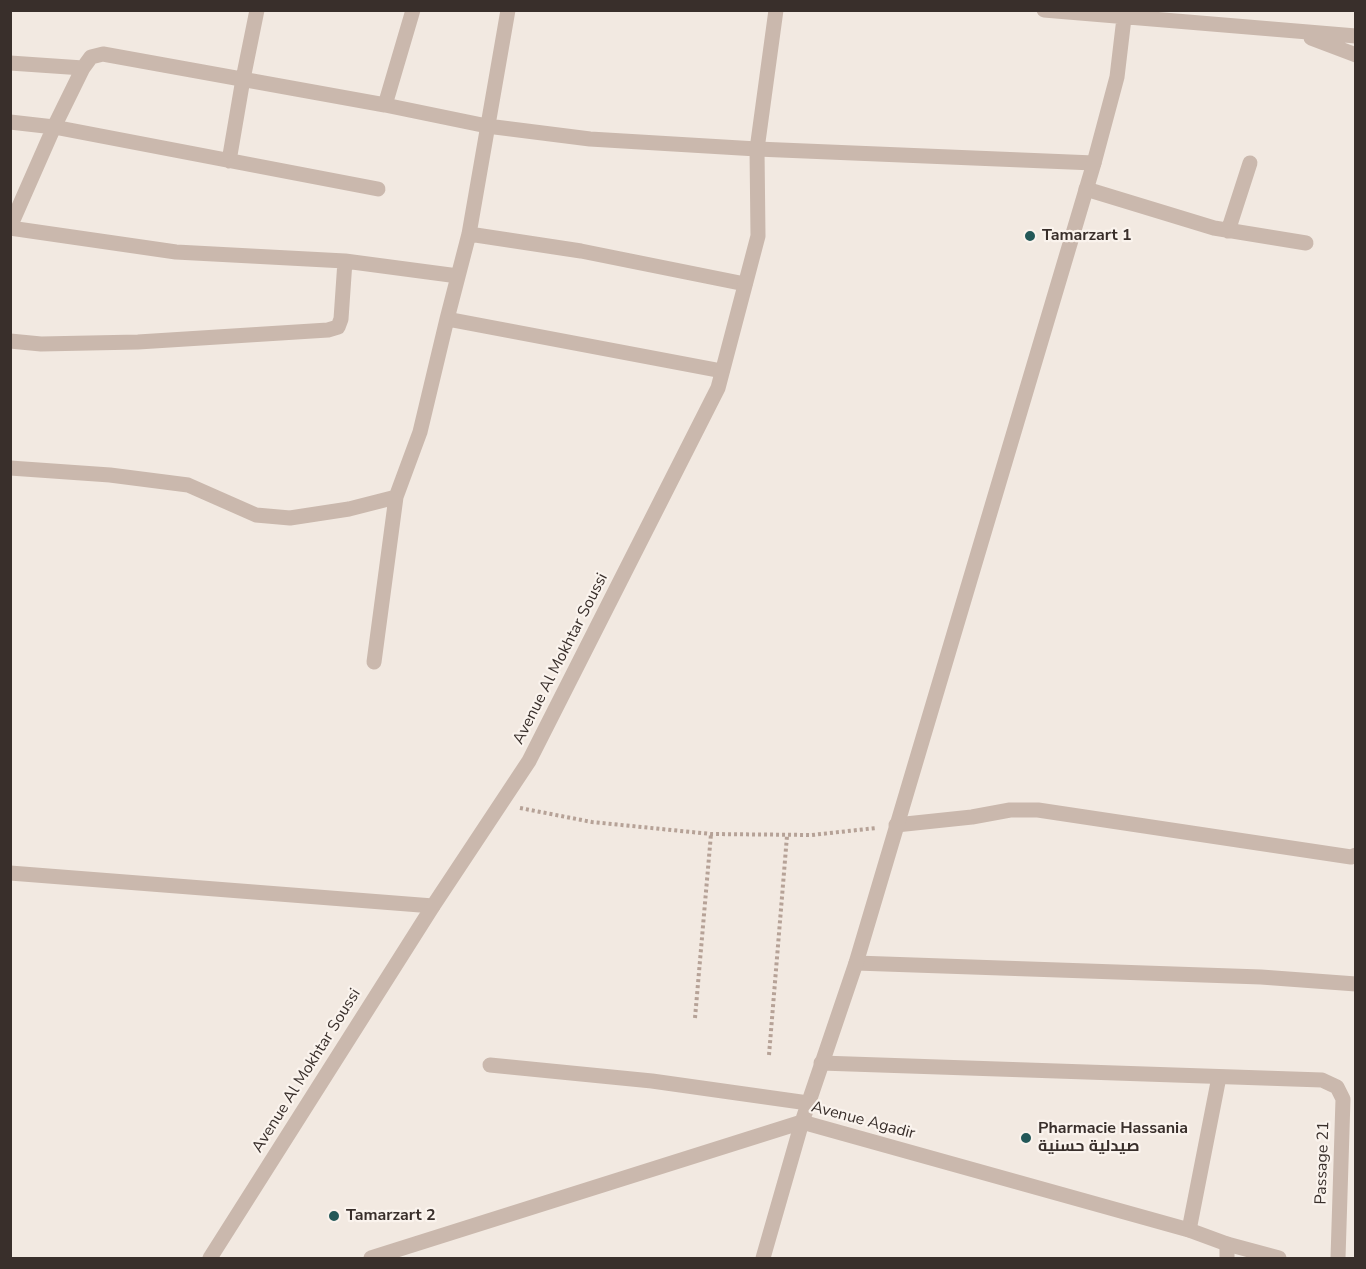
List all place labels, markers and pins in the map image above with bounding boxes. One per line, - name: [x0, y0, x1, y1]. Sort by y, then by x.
- place label: Tamarzart 1: [1042, 226, 1132, 246]
- marker: Tamarzart 1: [1023, 229, 1037, 243]
- place label: Pharmacie Hassania صيدلية حسنية: [1038, 1119, 1188, 1157]
- marker: Pharmacie Hassania صيدلية حسنية: [1019, 1131, 1033, 1145]
- place label: Tamarzart 2: [346, 1206, 436, 1226]
- marker: Tamarzart 2: [327, 1209, 341, 1223]

